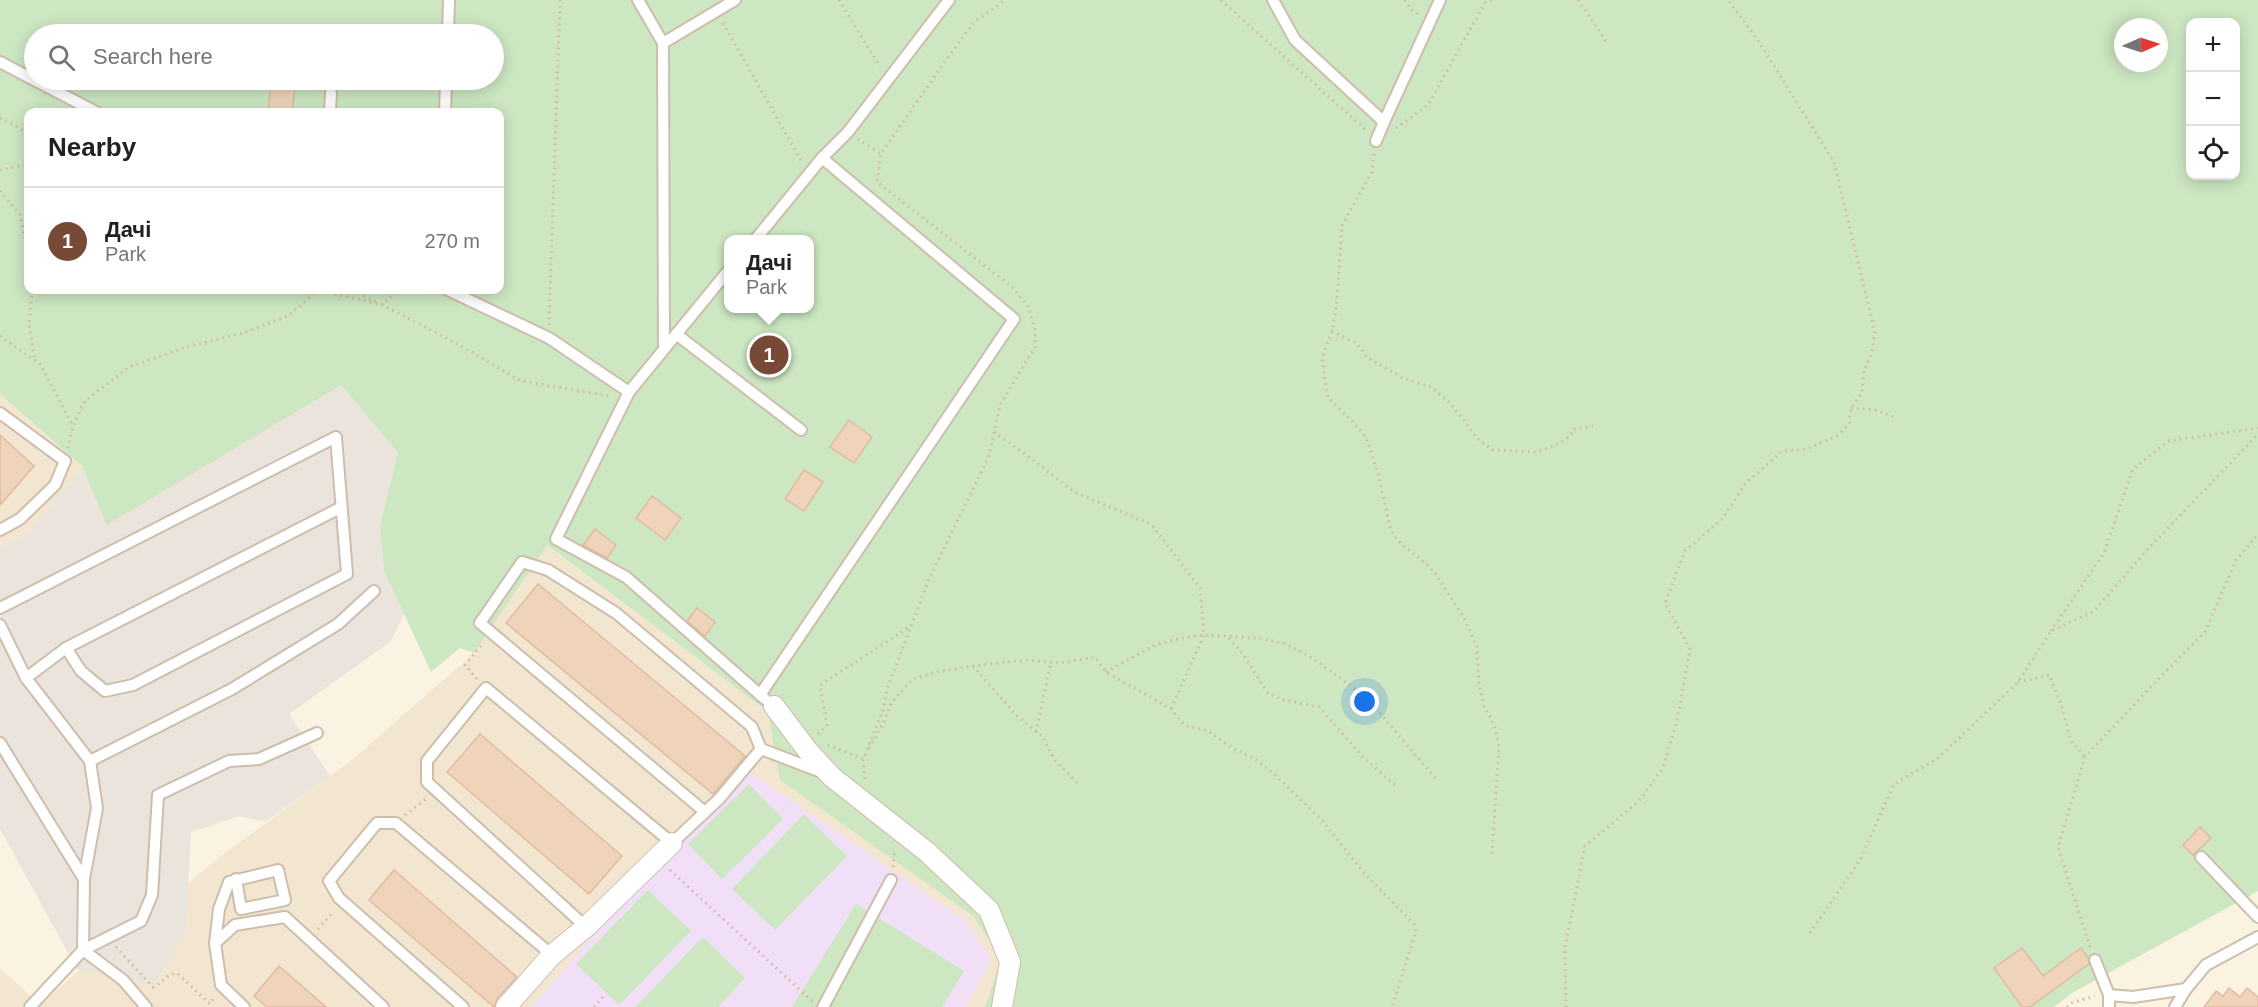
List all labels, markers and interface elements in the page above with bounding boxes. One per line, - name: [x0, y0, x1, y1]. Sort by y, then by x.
- north arrow: [2114, 18, 2168, 72]
- map controls: [2186, 18, 2240, 180]
- button: +: [2186, 18, 2240, 72]
- search box: [24, 24, 504, 90]
- icon: search: [45, 41, 78, 74]
- text: Search here: [93, 44, 213, 69]
- button: −: [2186, 72, 2240, 126]
- button: locate: [2186, 126, 2240, 180]
- text: Nearby: [48, 132, 136, 162]
- text: Дачі: [105, 217, 151, 242]
- text: 1: [62, 230, 73, 252]
- text: 270 m: [424, 230, 480, 252]
- popup: [724, 235, 814, 313]
- text: Park: [105, 243, 146, 265]
- text: Дачі: [746, 250, 792, 275]
- text: Park: [746, 276, 787, 298]
- pin: 1: [750, 332, 788, 378]
- your location: [1350, 687, 1379, 716]

